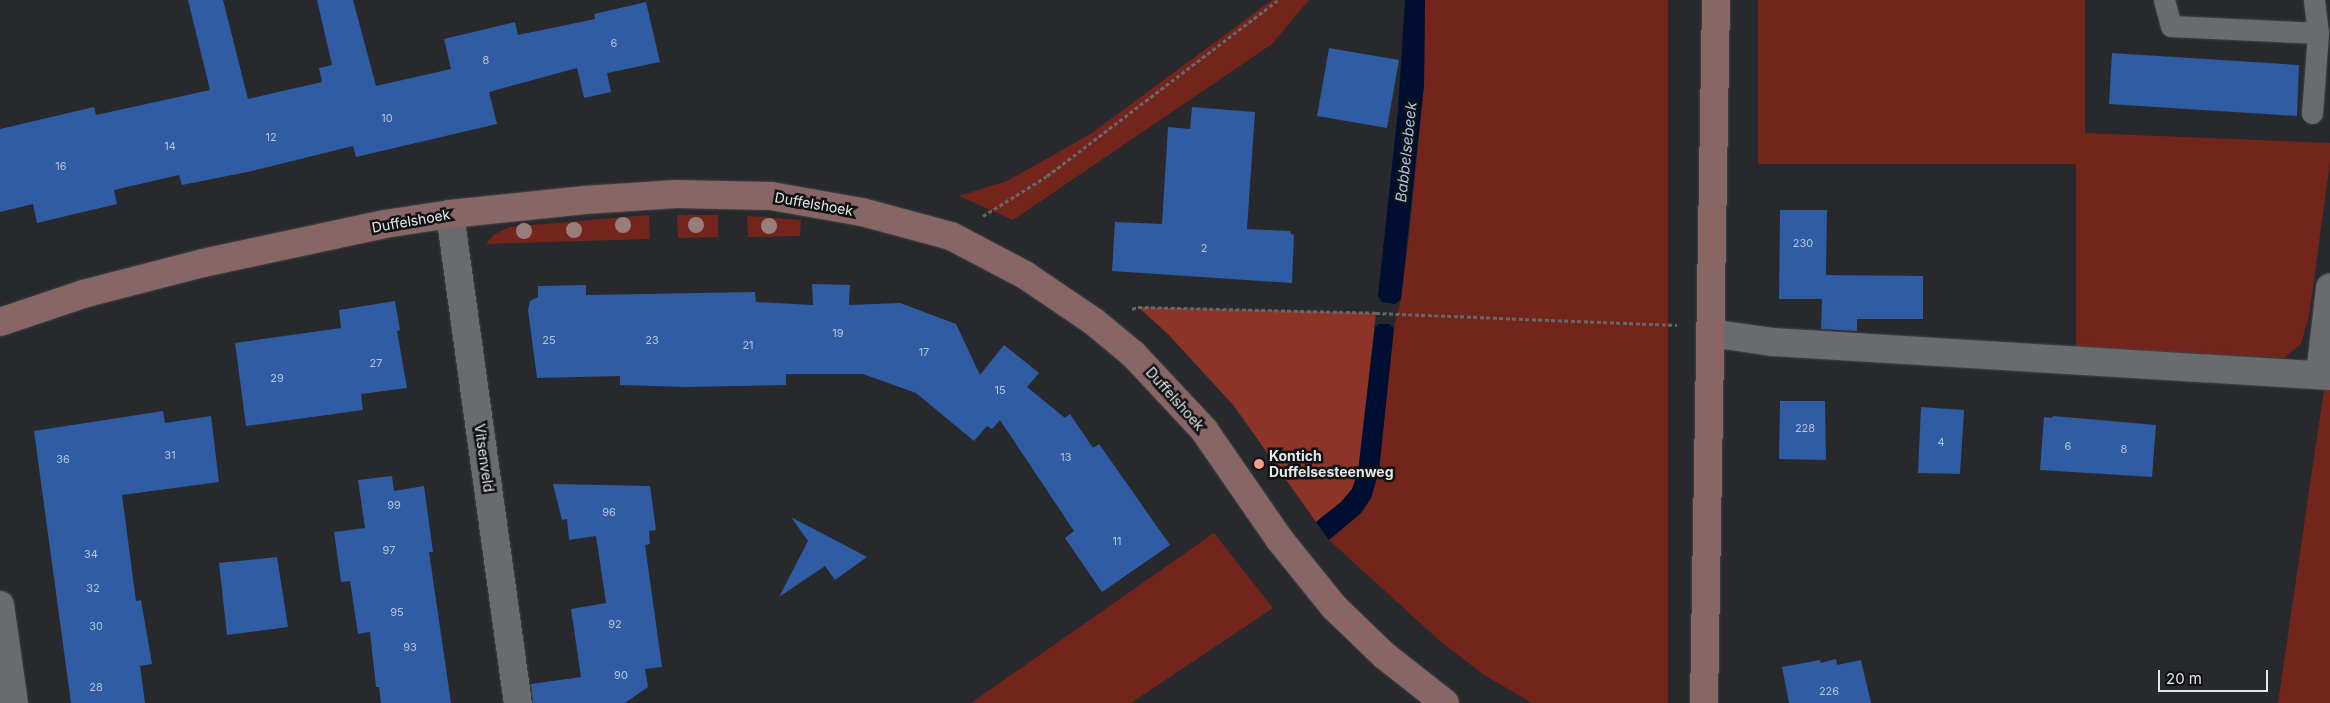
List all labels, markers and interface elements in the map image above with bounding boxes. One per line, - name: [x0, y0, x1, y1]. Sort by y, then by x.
- house number: 6: [611, 36, 617, 50]
- house number: 8: [483, 53, 489, 67]
- water label: Babbelsebeek: [1392, 101, 1420, 203]
- house number: 10: [381, 111, 393, 125]
- house number: 12: [265, 130, 277, 144]
- house number: 14: [164, 139, 176, 153]
- house number: 16: [55, 159, 67, 173]
- street label: Duffelshoek: [774, 189, 854, 219]
- street label: Duffelshoek: [371, 206, 451, 236]
- house number: 230: [1793, 236, 1813, 250]
- house number: 2: [1201, 241, 1207, 255]
- house number: 19: [832, 326, 844, 340]
- house number: 25: [542, 333, 556, 347]
- house number: 23: [645, 333, 659, 347]
- house number: 21: [742, 338, 754, 352]
- house number: 17: [919, 345, 929, 359]
- house number: 27: [370, 356, 382, 370]
- street label: Duffelshoek: [1142, 364, 1208, 434]
- house number: 29: [270, 371, 284, 385]
- house number: 15: [994, 383, 1006, 397]
- house number: 228: [1795, 421, 1815, 435]
- street label: Vitsenveld: [471, 423, 497, 493]
- house number: 4: [1937, 435, 1945, 449]
- house number: 6: [2065, 439, 2071, 453]
- house number: 8: [2121, 442, 2127, 456]
- house number: 31: [164, 448, 176, 462]
- place label: Kontich Duffelsesteenweg: [1269, 448, 1394, 481]
- house number: 13: [1060, 450, 1072, 464]
- house number: 36: [56, 452, 70, 466]
- marker: Kontich Duffelsesteenweg: [1253, 458, 1265, 470]
- house number: 99: [387, 498, 401, 512]
- house number: 96: [602, 505, 616, 519]
- house number: 11: [1113, 534, 1121, 548]
- house number: 97: [383, 543, 395, 557]
- house number: 34: [84, 547, 98, 561]
- house number: 32: [86, 581, 100, 595]
- house number: 95: [390, 605, 404, 619]
- house number: 92: [608, 617, 622, 631]
- house number: 30: [89, 619, 103, 633]
- house number: 93: [403, 640, 417, 654]
- scale bar: [2160, 660, 2270, 692]
- house number: 90: [614, 668, 628, 682]
- text: 20 m: [2166, 669, 2202, 688]
- house number: 28: [89, 680, 103, 694]
- house number: 226: [1819, 684, 1839, 698]

